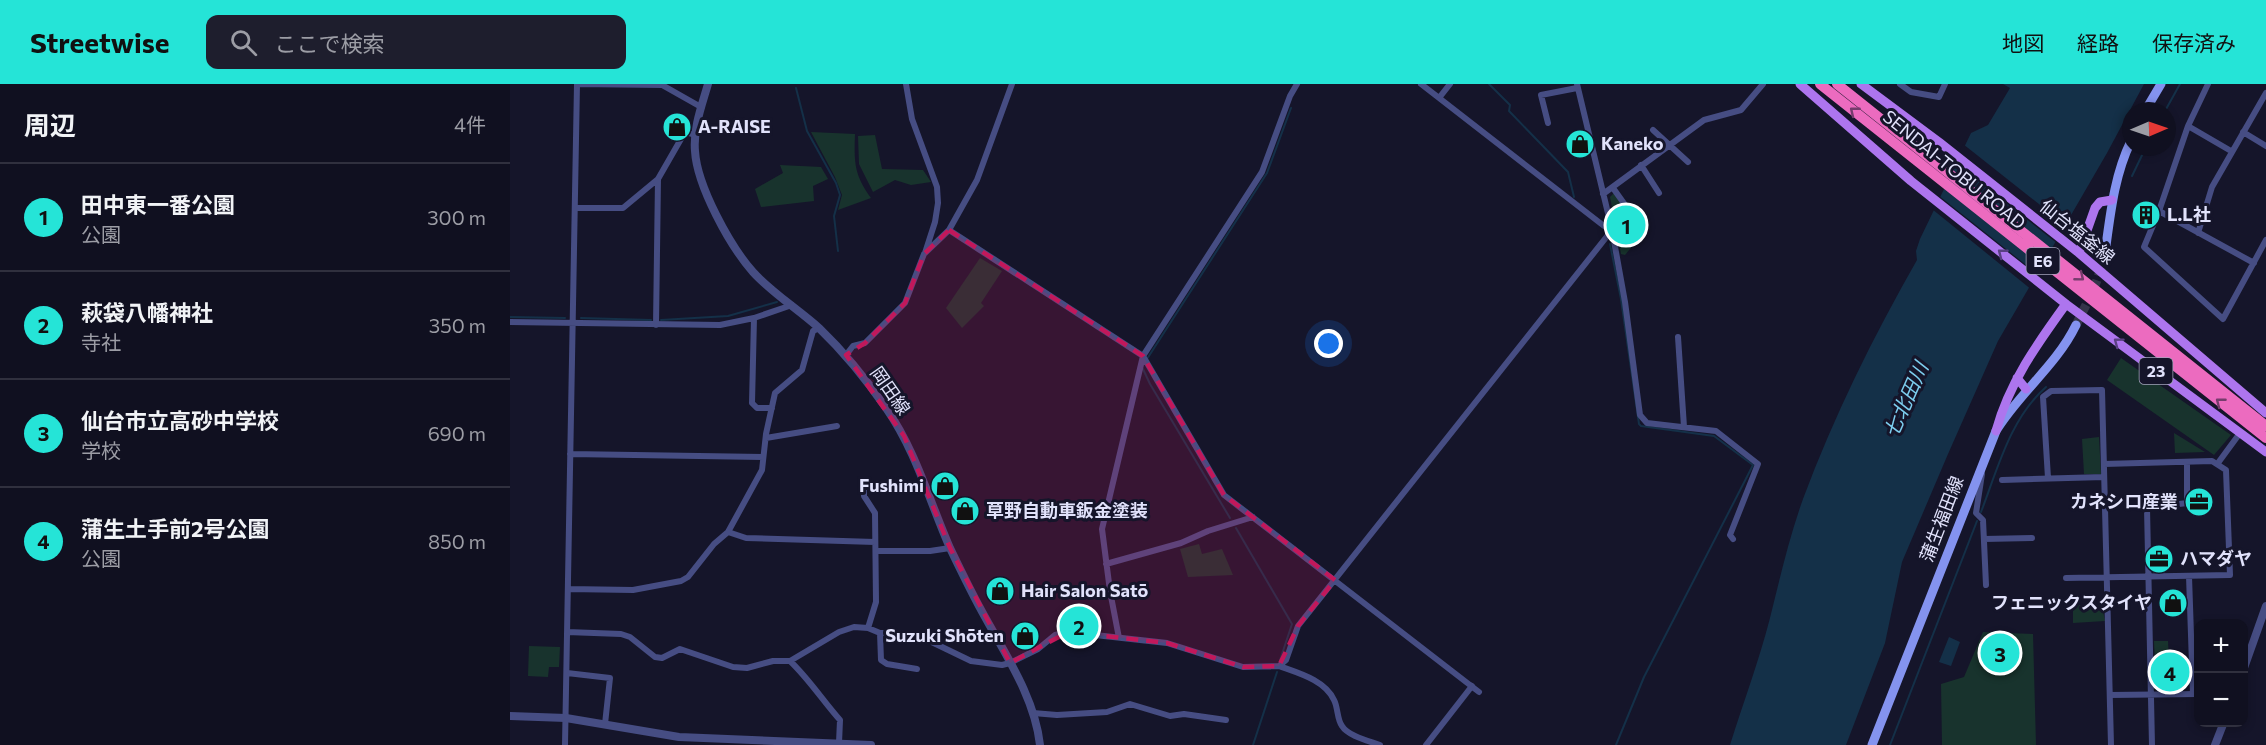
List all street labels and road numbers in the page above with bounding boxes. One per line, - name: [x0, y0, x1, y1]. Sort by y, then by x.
- street label: SENDAI-TOBU ROAD: [1879, 105, 2030, 233]
- street label: 仙台塩釜線: [2036, 194, 2120, 268]
- road number: E6: [2026, 248, 2060, 274]
- road number: 23: [2140, 358, 2172, 384]
- street label: 岡田線: [866, 362, 915, 419]
- street label: 蒲生福田線: [1915, 473, 1967, 565]

